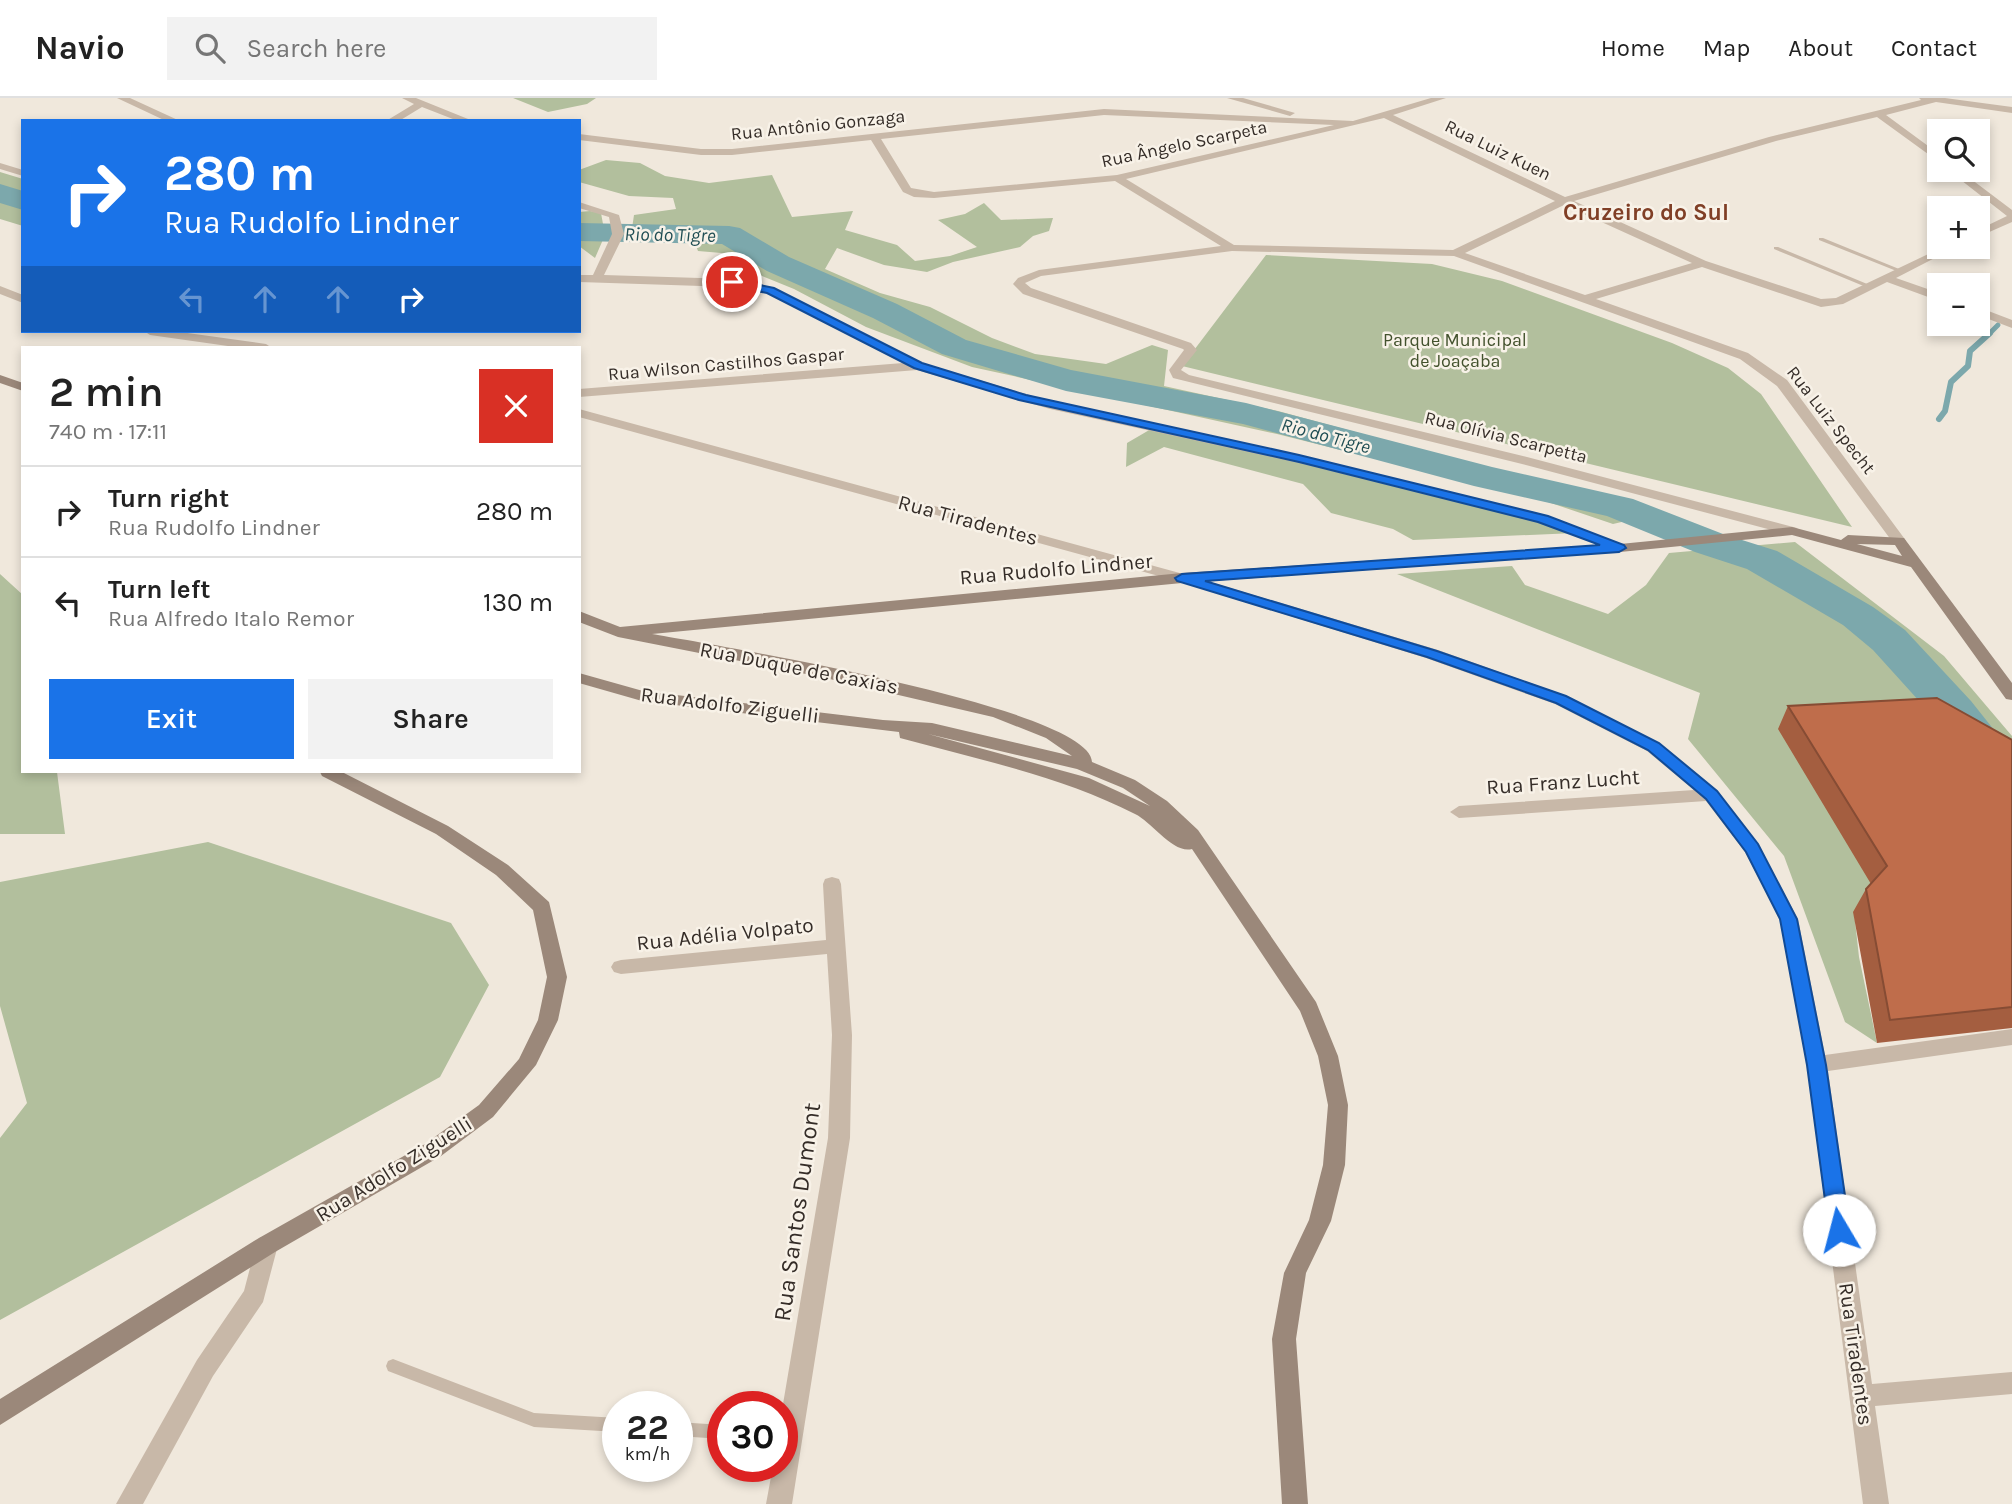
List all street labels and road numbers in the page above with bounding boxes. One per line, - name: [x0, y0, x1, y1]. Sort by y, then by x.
- street label: Rua Antônio Gonzaga: [730, 105, 906, 145]
- street label: Rua Luiz Kuen: [1441, 115, 1555, 185]
- street label: Rua Ângelo Scarpeta: [1099, 116, 1269, 172]
- street label: Rua Wilson Castilhos Gaspar: [607, 343, 845, 385]
- street label: Rua Luiz Specht: [1782, 362, 1880, 479]
- street label: Rua Olívia Scarpetta: [1423, 406, 1589, 468]
- street label: Rua Tiradentes: [896, 490, 1040, 550]
- street label: Rua Rudolfo Lindner: [959, 549, 1154, 589]
- street label: Rua Duque de Caxias: [698, 637, 900, 699]
- street label: Rua Adolfo Ziguelli: [639, 682, 821, 728]
- street label: Rua Franz Lucht: [1485, 765, 1641, 799]
- street label: Rua Adélia Volpato: [635, 913, 815, 955]
- street label: Rua Santos Dumont: [768, 1101, 826, 1323]
- street label: Rua Adolfo Ziguelli: [311, 1111, 477, 1227]
- street label: Rua Tiradentes: [1834, 1281, 1878, 1427]

